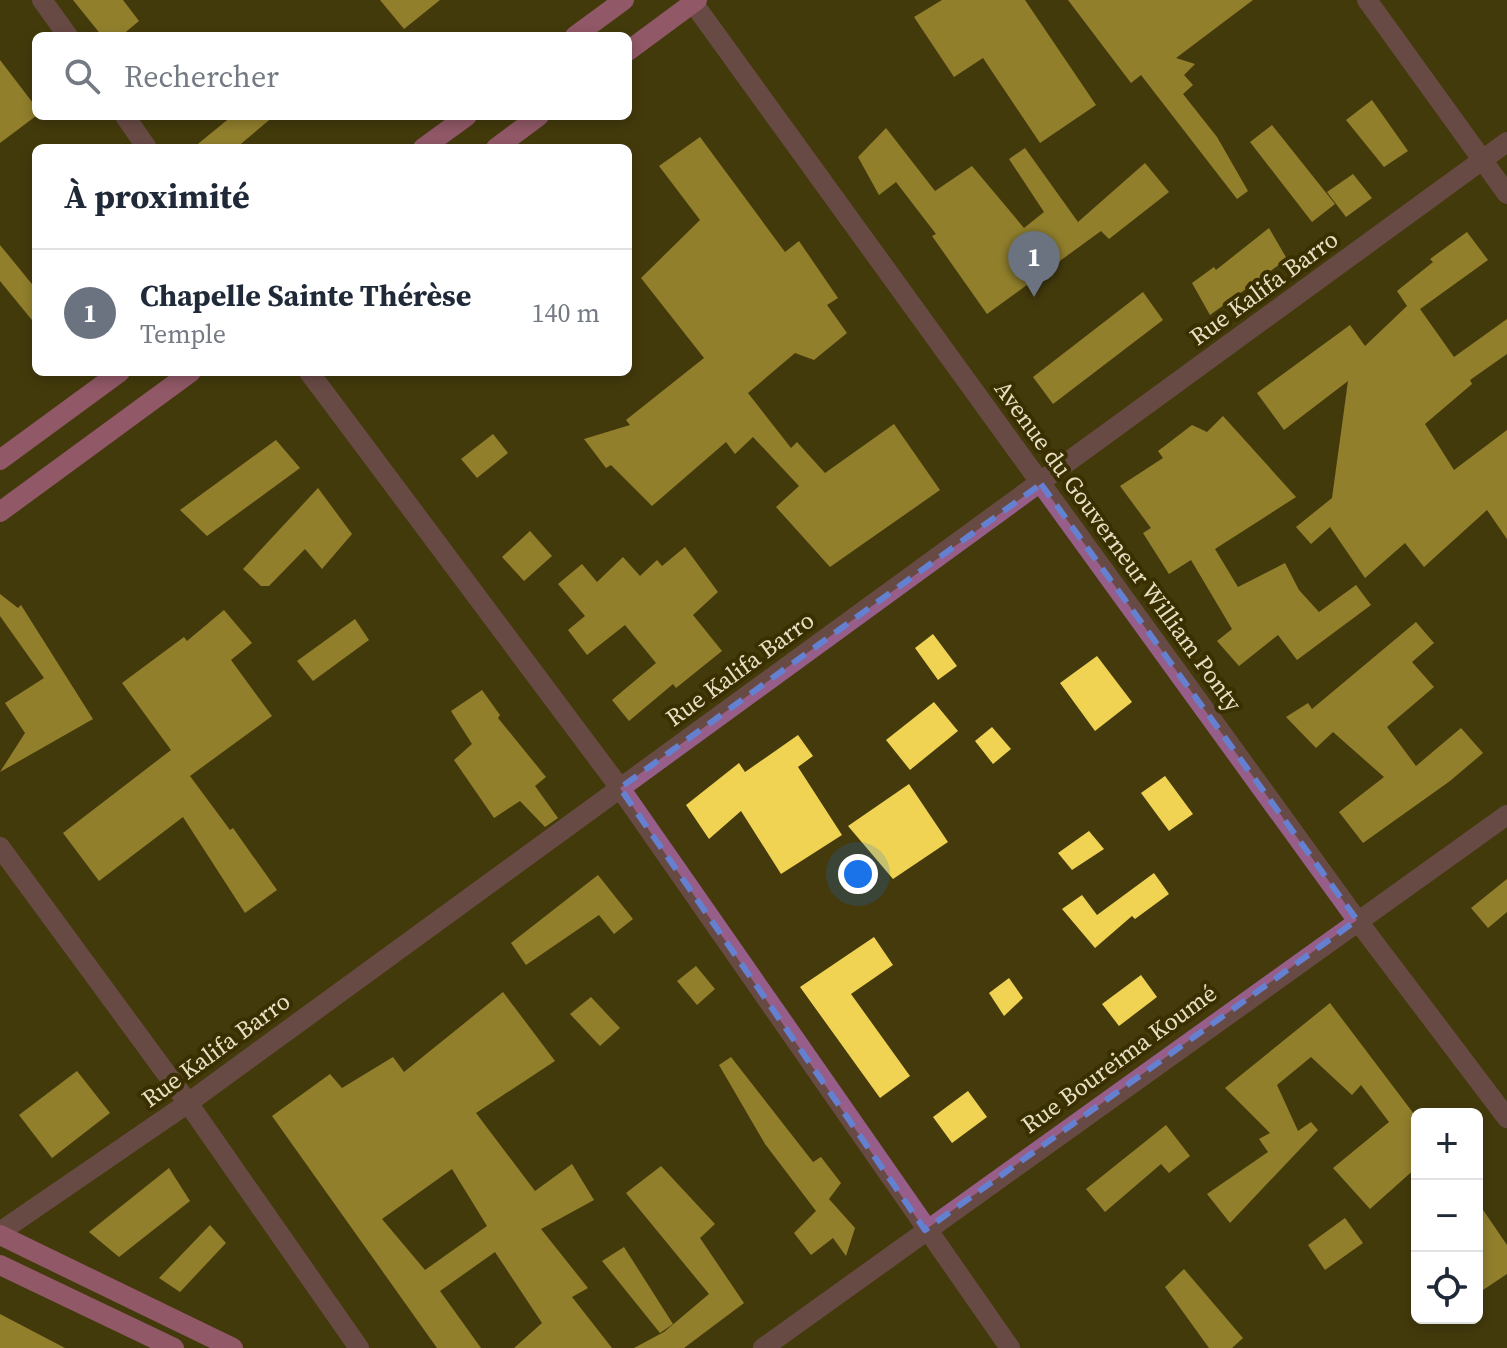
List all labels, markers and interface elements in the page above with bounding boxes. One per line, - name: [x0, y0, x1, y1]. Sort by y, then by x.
- search box: [32, 32, 632, 120]
- icon: search: [60, 54, 104, 98]
- text: Rechercher: [124, 56, 279, 97]
- text: À proximité: [64, 173, 250, 219]
- street label: Rue Kalifa Barro: [1183, 223, 1345, 353]
- pin: 1: [1008, 231, 1060, 297]
- text: Chapelle Sainte Thérèse: [140, 275, 471, 316]
- text: 1: [83, 295, 97, 331]
- text: 140 m: [532, 295, 600, 331]
- text: Temple: [140, 316, 226, 352]
- street label: Avenue du Gouverneur William Ponty: [987, 373, 1250, 719]
- street label: Rue Kalifa Barro: [659, 604, 821, 734]
- your location: [838, 854, 878, 894]
- street label: Rue Boureima Koumé: [1014, 976, 1223, 1141]
- street label: Rue Kalifa Barro: [135, 985, 297, 1115]
- map controls: [1411, 1108, 1483, 1324]
- button: +: [1411, 1108, 1483, 1180]
- button: −: [1411, 1180, 1483, 1252]
- button: locate: [1411, 1252, 1483, 1324]

